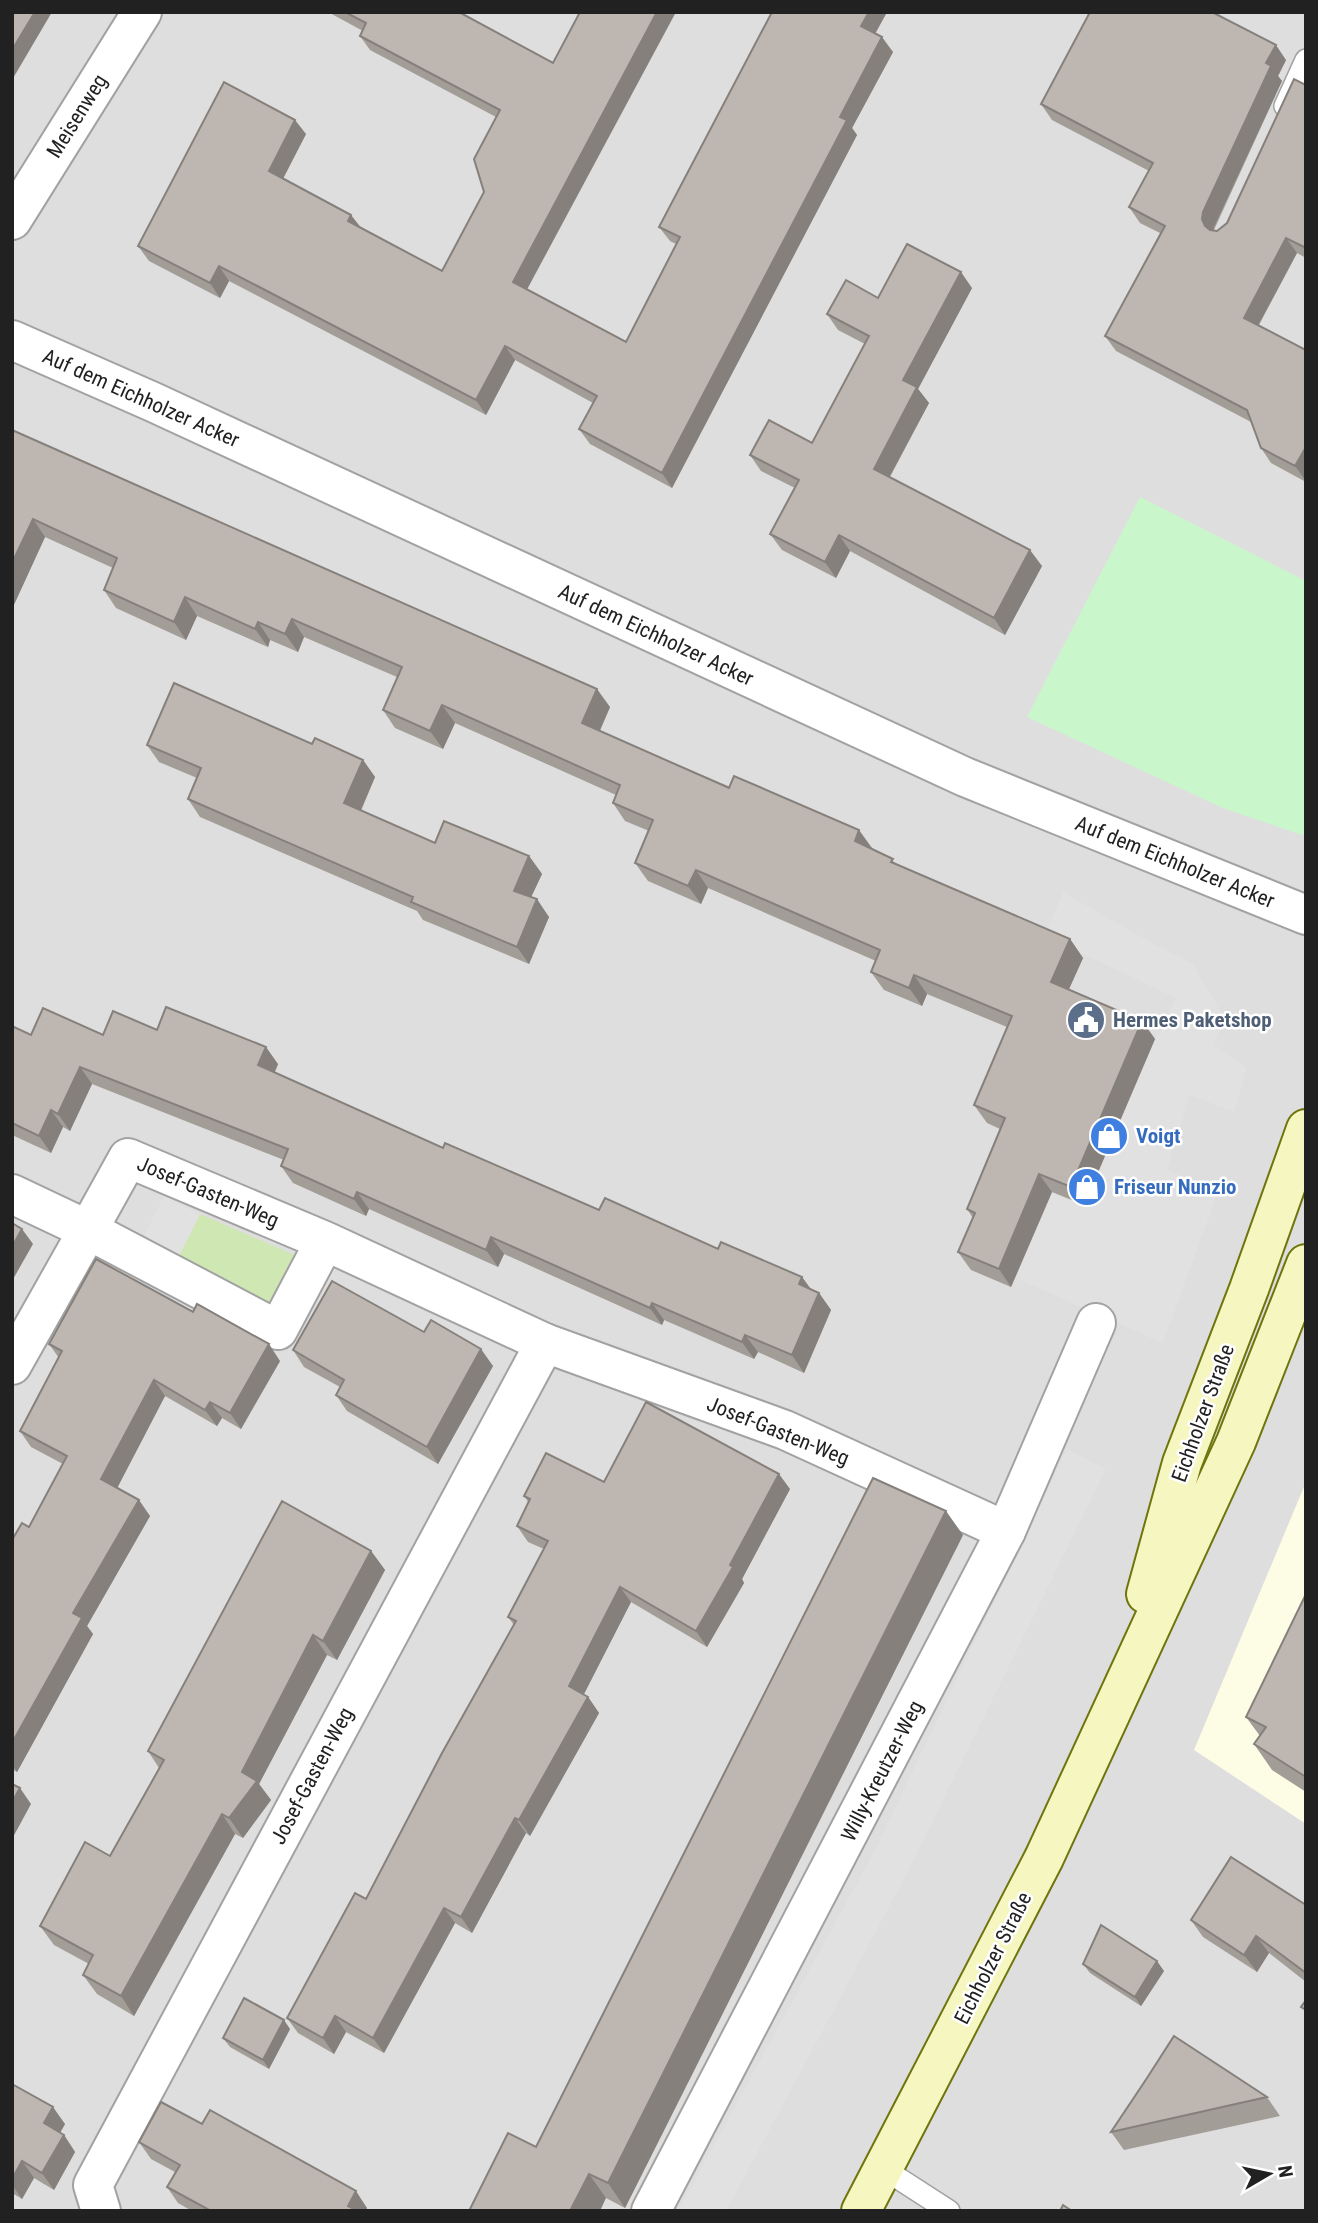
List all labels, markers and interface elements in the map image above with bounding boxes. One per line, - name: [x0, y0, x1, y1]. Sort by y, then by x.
- street label: Meisenweg: [42, 70, 112, 162]
- street label: Auf dem Eichholzer Acker: [39, 344, 243, 452]
- street label: Auf dem Eichholzer Acker: [555, 579, 757, 691]
- street label: Auf dem Eichholzer Acker: [1072, 811, 1278, 913]
- public building icon: Hermes Paketshop: [1065, 999, 1107, 1041]
- place label: Hermes Paketshop: [1113, 1008, 1272, 1032]
- shop icon: Voigt: [1088, 1115, 1130, 1157]
- place label: Voigt: [1136, 1124, 1180, 1148]
- street label: Josef-Gasten-Weg: [134, 1151, 282, 1233]
- shop icon: Friseur Nunzio: [1066, 1166, 1108, 1208]
- place label: Friseur Nunzio: [1114, 1175, 1236, 1199]
- street label: Eichholzer Straße: [1167, 1341, 1239, 1485]
- street label: Josef-Gasten-Weg: [703, 1392, 853, 1470]
- street label: Willy-Kreutzer-Weg: [836, 1697, 928, 1845]
- street label: Josef-Gasten-Weg: [266, 1704, 358, 1848]
- street label: Eichholzer Straße: [949, 1888, 1037, 2028]
- north arrow: [1234, 2139, 1304, 2209]
- text: N: [1273, 2164, 1298, 2179]

